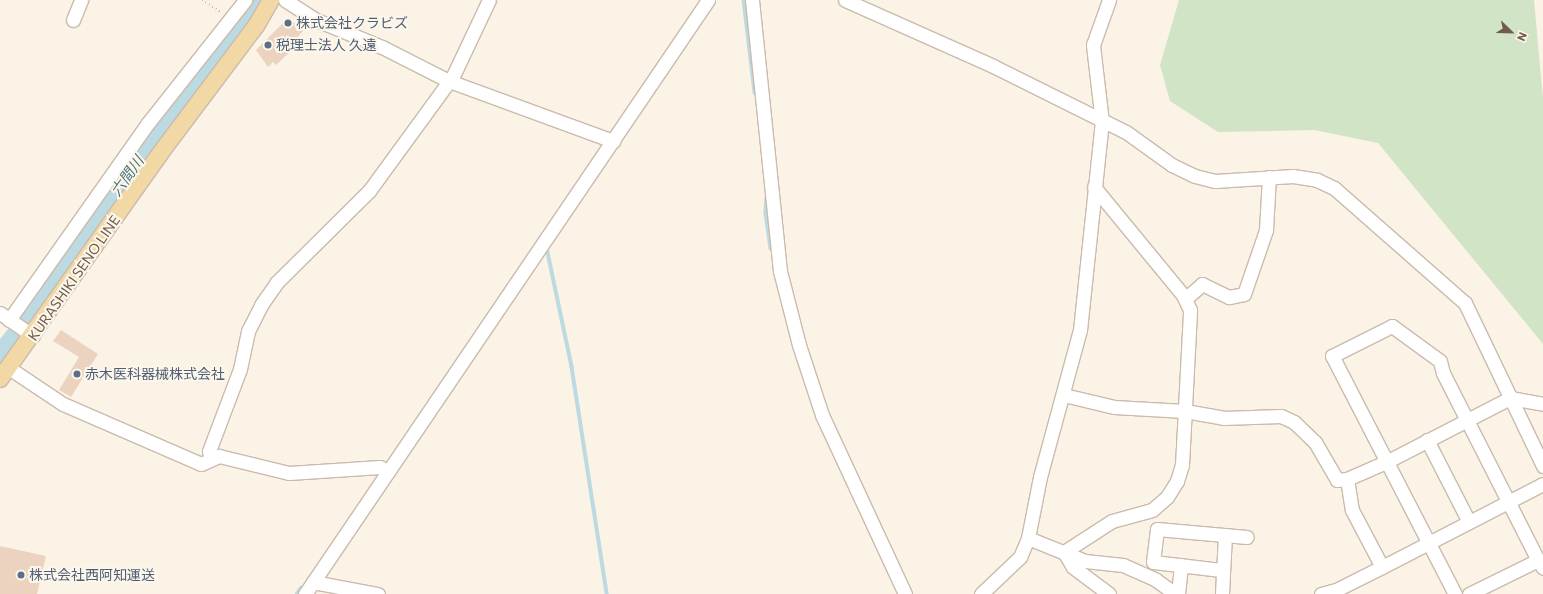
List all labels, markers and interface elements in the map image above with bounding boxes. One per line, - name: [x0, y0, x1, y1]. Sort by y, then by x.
- north arrow: [1491, 12, 1531, 52]
- place label: 株式会社クラビズ: [296, 15, 408, 31]
- marker: 株式会社クラビズ: [283, 18, 293, 28]
- text: N: [1515, 31, 1530, 43]
- place label: 税理士法人 久遠: [276, 37, 377, 53]
- marker: 税理士法人 久遠: [263, 40, 273, 50]
- water label: 六間川: [107, 152, 147, 200]
- street label: KURASHIKI SENO LINE: [24, 212, 124, 344]
- place label: 赤木医科器械株式会社: [85, 366, 225, 382]
- marker: 赤木医科器械株式会社: [72, 369, 82, 379]
- place label: 株式会社西阿知運送: [29, 567, 155, 583]
- marker: 株式会社西阿知運送: [16, 570, 26, 580]

